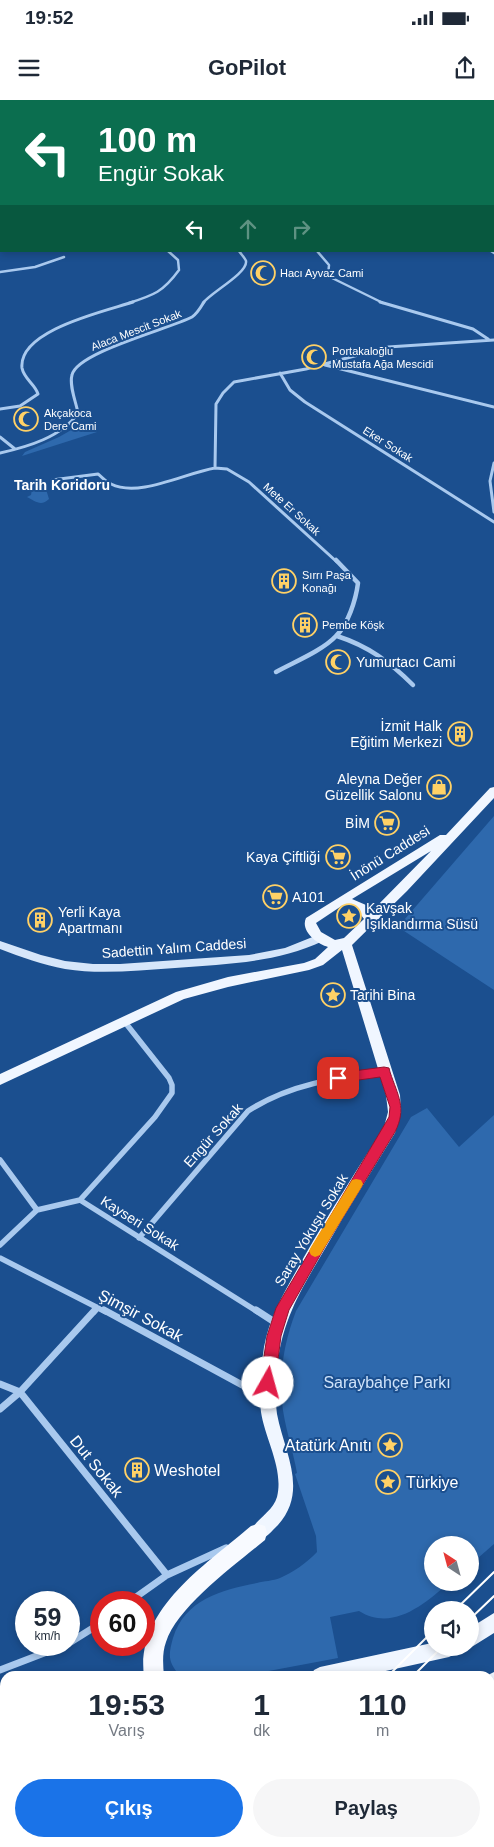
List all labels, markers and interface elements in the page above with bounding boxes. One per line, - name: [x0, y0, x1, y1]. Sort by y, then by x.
- text: 19:52: [25, 7, 74, 28]
- icon: menu: [15, 54, 43, 82]
- icon: share: [451, 54, 479, 82]
- text: GoPilot: [208, 55, 286, 80]
- icon: left: [15, 120, 80, 185]
- text: 100 m: [98, 120, 197, 159]
- text: Engür Sokak: [98, 161, 224, 186]
- icon: left: [181, 215, 209, 243]
- icon: ahead: [234, 215, 262, 243]
- icon: right: [287, 215, 315, 243]
- mosque icon: Hacı Ayvaz Cami: [250, 260, 276, 286]
- place label: Hacı Ayvaz Cami: [280, 267, 364, 279]
- street label: Alaca Mescit Sokak: [89, 307, 183, 353]
- mosque icon: Portakaloğlu Mustafa Ağa Mescidi: [301, 344, 327, 370]
- place label: Portakaloğlu Mustafa Ağa Mescidi: [332, 345, 434, 370]
- mosque icon: Akçakoca Dere Cami: [13, 406, 39, 432]
- place label: Akçakoca Dere Cami: [44, 407, 97, 432]
- street label: Eker Sokak: [361, 424, 415, 464]
- district label: Tarih Koridoru: [14, 477, 110, 493]
- street label: Mete Er Sokak: [261, 480, 323, 538]
- building icon: Sırrı Paşa Konağı: [271, 568, 297, 594]
- place label: Sırrı Paşa Konağı: [302, 569, 352, 594]
- building icon: Pembe Köşk: [292, 612, 318, 638]
- place label: Pembe Köşk: [322, 619, 385, 631]
- mosque icon: Yumurtacı Cami: [325, 649, 351, 675]
- place label: Yumurtacı Cami: [356, 654, 456, 670]
- place label: İzmit Halk Eğitim Merkezi: [350, 717, 443, 750]
- building icon: İzmit Halk Eğitim Merkezi: [447, 721, 473, 747]
- place label: Aleyna Değer Güzellik Salonu: [325, 771, 422, 803]
- shop icon: Aleyna Değer Güzellik Salonu: [426, 774, 452, 800]
- supermarket icon: BİM: [374, 810, 400, 836]
- place label: BİM: [345, 814, 370, 831]
- street label: İnönü Caddesi: [347, 821, 433, 884]
- supermarket icon: Kaya Çiftliği: [325, 844, 351, 870]
- place label: Kaya Çiftliği: [246, 849, 320, 865]
- supermarket icon: A101: [262, 884, 288, 910]
- place label: A101: [292, 889, 325, 905]
- place label: Kavşak Işıklandırma Süsü: [366, 900, 478, 932]
- place icon: Kavşak Işıklandırma Süsü: [336, 903, 362, 929]
- place label: Yerli Kaya Apartmanı: [58, 904, 123, 936]
- building icon: Yerli Kaya Apartmanı: [27, 907, 53, 933]
- street label: Sadettin Yalım Caddesi: [101, 935, 247, 961]
- place icon: Tarihi Bina: [320, 982, 346, 1008]
- place label: Tarihi Bina: [350, 987, 416, 1003]
- pin: [317, 1057, 359, 1099]
- icon: arrive: [324, 1064, 352, 1092]
- street label: Engür Sokak: [180, 1099, 246, 1170]
- street label: Saray Yokuşu Sokak: [271, 1170, 351, 1289]
- street label: Kayseri Sokak: [98, 1193, 183, 1254]
- street label: Şimşir Sokak: [96, 1286, 187, 1345]
- position arrow: [241, 1356, 293, 1408]
- park label: Saraybahçe Parkı: [323, 1374, 451, 1391]
- street label: Dut Sokak: [67, 1432, 127, 1501]
- place icon: Atatürk Anıtı: [377, 1432, 403, 1458]
- place label: Atatürk Anıtı: [285, 1437, 372, 1454]
- building icon: Weshotel: [124, 1457, 150, 1483]
- place label: Weshotel: [154, 1462, 220, 1479]
- place icon: Türkiye: [375, 1469, 401, 1495]
- place label: Türkiye: [406, 1474, 459, 1491]
- north arrow: [424, 1536, 479, 1591]
- map controls: [424, 1536, 479, 1656]
- speed limit sign: 60: [90, 1591, 155, 1656]
- button: sound: [424, 1601, 479, 1656]
- text: 59: [34, 1603, 61, 1631]
- text: km/h: [34, 1629, 61, 1643]
- text: 19:53: [88, 1688, 165, 1721]
- text: 1: [253, 1688, 270, 1721]
- text: 110: [358, 1688, 407, 1721]
- text: Varış: [109, 1722, 145, 1739]
- text: dk: [253, 1722, 270, 1739]
- text: m: [376, 1722, 389, 1739]
- button: Çıkış: [15, 1779, 243, 1837]
- button: Paylaş: [253, 1779, 480, 1837]

